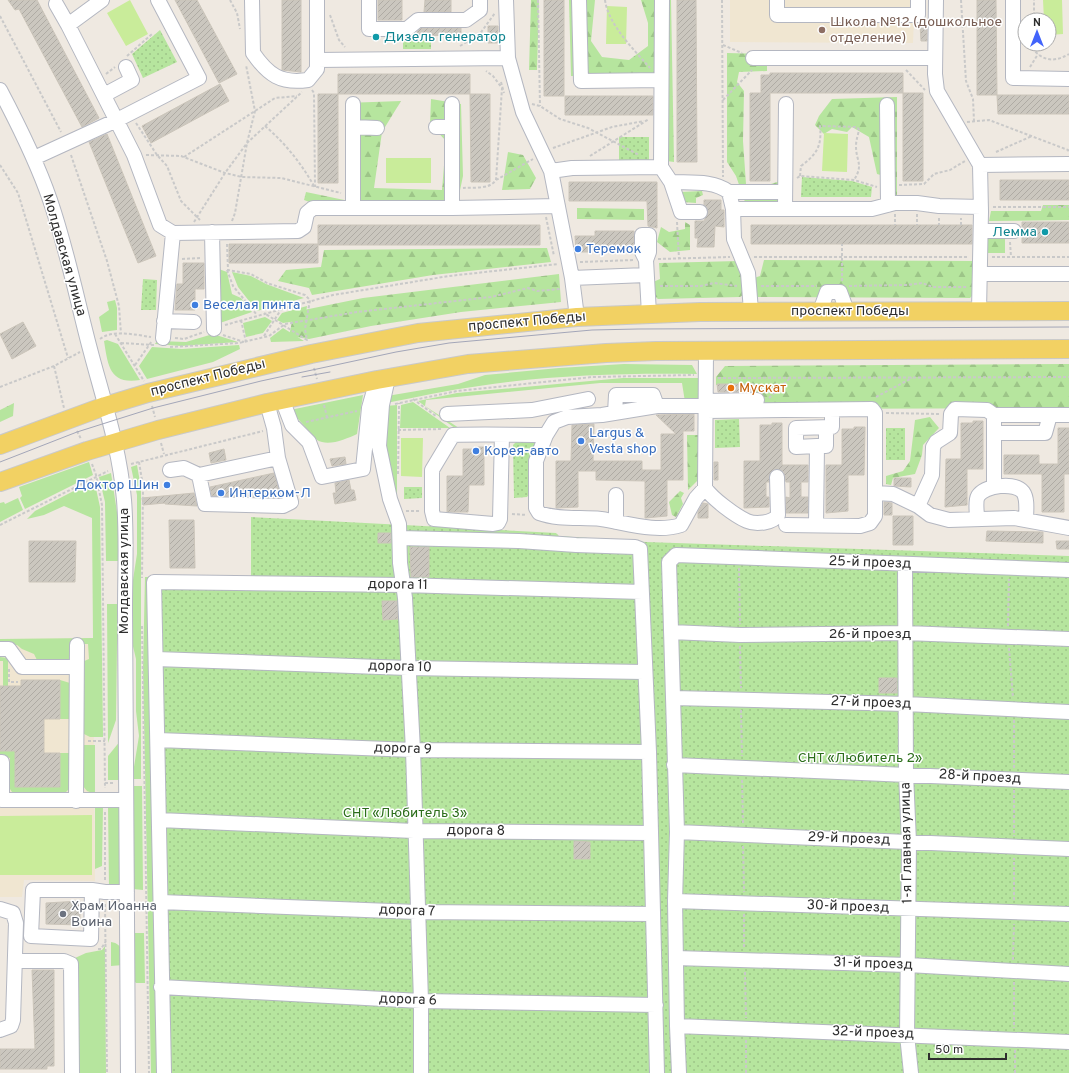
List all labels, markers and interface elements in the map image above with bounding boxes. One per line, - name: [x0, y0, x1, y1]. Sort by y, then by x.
- north arrow: [1017, 12, 1057, 52]
- place label: Школа №12 (дошкольное отделение): [830, 14, 1002, 47]
- text: N: [1033, 16, 1041, 30]
- marker: Школа №12 (дошкольное отделение): [817, 25, 827, 35]
- place label: Дизель генератор: [384, 29, 506, 46]
- marker: Дизель генератор: [371, 32, 381, 42]
- street label: Молдавская улица: [38, 192, 90, 318]
- place label: Лемма: [992, 224, 1037, 241]
- marker: Лемма: [1040, 227, 1050, 237]
- place label: Теремок: [586, 241, 642, 258]
- marker: Теремок: [573, 244, 583, 254]
- place label: Веселая пинта: [203, 297, 300, 314]
- marker: Веселая пинта: [190, 300, 200, 310]
- street label: проспект Победы: [791, 303, 909, 320]
- street label: проспект Победы: [468, 308, 586, 336]
- street label: проспект Победы: [149, 355, 267, 401]
- place label: Мускат: [739, 380, 786, 397]
- marker: Мускат: [726, 383, 736, 393]
- place label: Largus & Vesta shop: [589, 425, 657, 458]
- marker: Largus & Vesta shop: [576, 436, 586, 446]
- place label: Корея-авто: [484, 443, 559, 460]
- marker: Корея-авто: [471, 446, 481, 456]
- place label: Доктор Шин: [74, 477, 159, 494]
- marker: Доктор Шин: [162, 480, 172, 490]
- place label: Интерком-Л: [229, 485, 311, 502]
- marker: Интерком-Л: [216, 488, 226, 498]
- street label: Молдавская улица: [116, 508, 133, 634]
- street label: 25-й проезд: [828, 553, 912, 573]
- street label: дорога 11: [368, 576, 428, 594]
- street label: 26-й проезд: [829, 626, 911, 643]
- street label: дорога 10: [368, 657, 432, 677]
- street label: 27-й проезд: [830, 693, 912, 713]
- street label: дорога 9: [374, 739, 432, 759]
- park label: СНТ «Любитель 2»: [798, 750, 922, 767]
- street label: 28-й проезд: [938, 766, 1022, 788]
- street label: 1-я Главная улица: [897, 782, 917, 904]
- park label: СНТ «Любитель 3»: [343, 805, 467, 822]
- street label: дорога 8: [447, 822, 505, 840]
- street label: 29-й проезд: [807, 829, 891, 849]
- street label: 30-й проезд: [806, 897, 890, 917]
- place label: Храм Иоанна Воина: [71, 898, 157, 931]
- street label: дорога 7: [378, 902, 436, 920]
- marker: Храм Иоанна Воина: [58, 909, 68, 919]
- street label: 31-й проезд: [833, 954, 913, 974]
- street label: дорога 6: [379, 990, 437, 1010]
- street label: 32-й проезд: [832, 1023, 914, 1043]
- scale bar: [929, 1035, 1006, 1061]
- text: 50 m: [935, 1042, 963, 1058]

